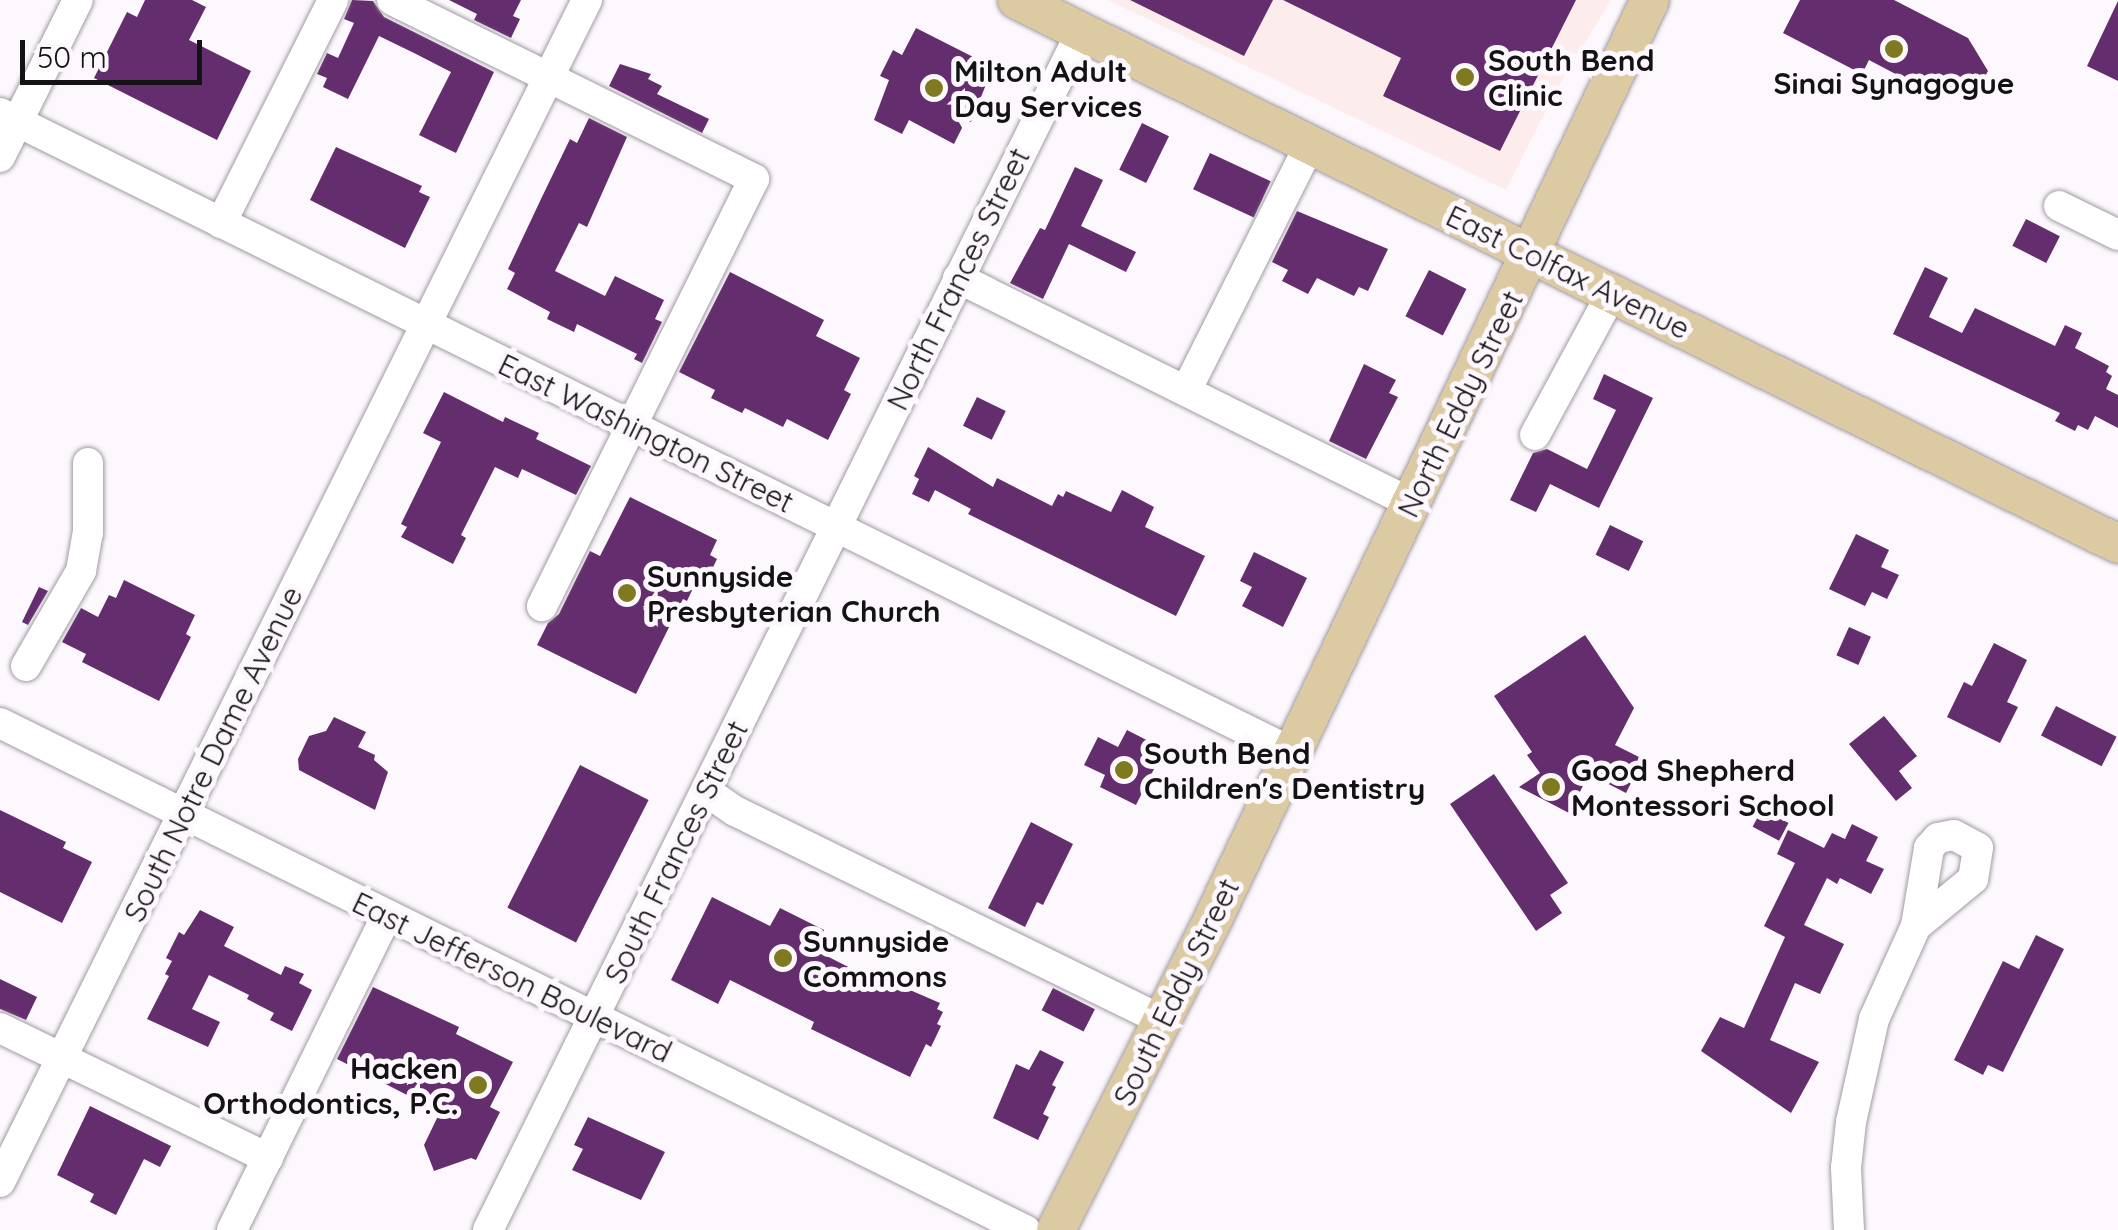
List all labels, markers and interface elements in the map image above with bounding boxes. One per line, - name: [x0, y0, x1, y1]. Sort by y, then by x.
- scale bar: [25, 20, 208, 82]
- text: 50 m: [37, 38, 107, 76]
- marker: Sinai Synagogue: [1883, 38, 1905, 60]
- place label: South Bend Clinic: [1488, 42, 1655, 112]
- place label: Milton Adult Day Services: [954, 53, 1142, 124]
- marker: South Bend Clinic: [1452, 64, 1478, 90]
- place label: Sinai Synagogue: [1774, 65, 2014, 101]
- marker: Milton Adult Day Services: [923, 77, 945, 99]
- street label: North Frances Street: [879, 142, 1037, 416]
- street label: East Colfax Avenue: [1440, 197, 1696, 347]
- street label: North Eddy Street: [1390, 285, 1530, 523]
- street label: East Washington Street: [493, 346, 799, 520]
- place label: Sunnyside Presbyterian Church: [647, 558, 941, 628]
- street label: South Notre Dame Avenue: [116, 581, 310, 927]
- marker: Sunnyside Presbyterian Church: [616, 582, 638, 604]
- street label: South Frances Street: [597, 715, 755, 989]
- place label: South Bend Children's Dentistry: [1144, 735, 1425, 806]
- place label: Good Shepherd Montessori School: [1571, 752, 1835, 822]
- marker: South Bend Children's Dentistry: [1113, 759, 1135, 781]
- marker: Good Shepherd Montessori School: [1540, 776, 1562, 798]
- street label: South Eddy Street: [1105, 873, 1247, 1111]
- street label: East Jefferson Boulevard: [346, 884, 678, 1070]
- place label: Sunnyside Commons: [803, 923, 950, 994]
- marker: Sunnyside Commons: [772, 947, 794, 969]
- place label: Hacken Orthodontics, P.C.: [203, 1050, 458, 1120]
- marker: Hacken Orthodontics, P.C.: [467, 1074, 489, 1096]

